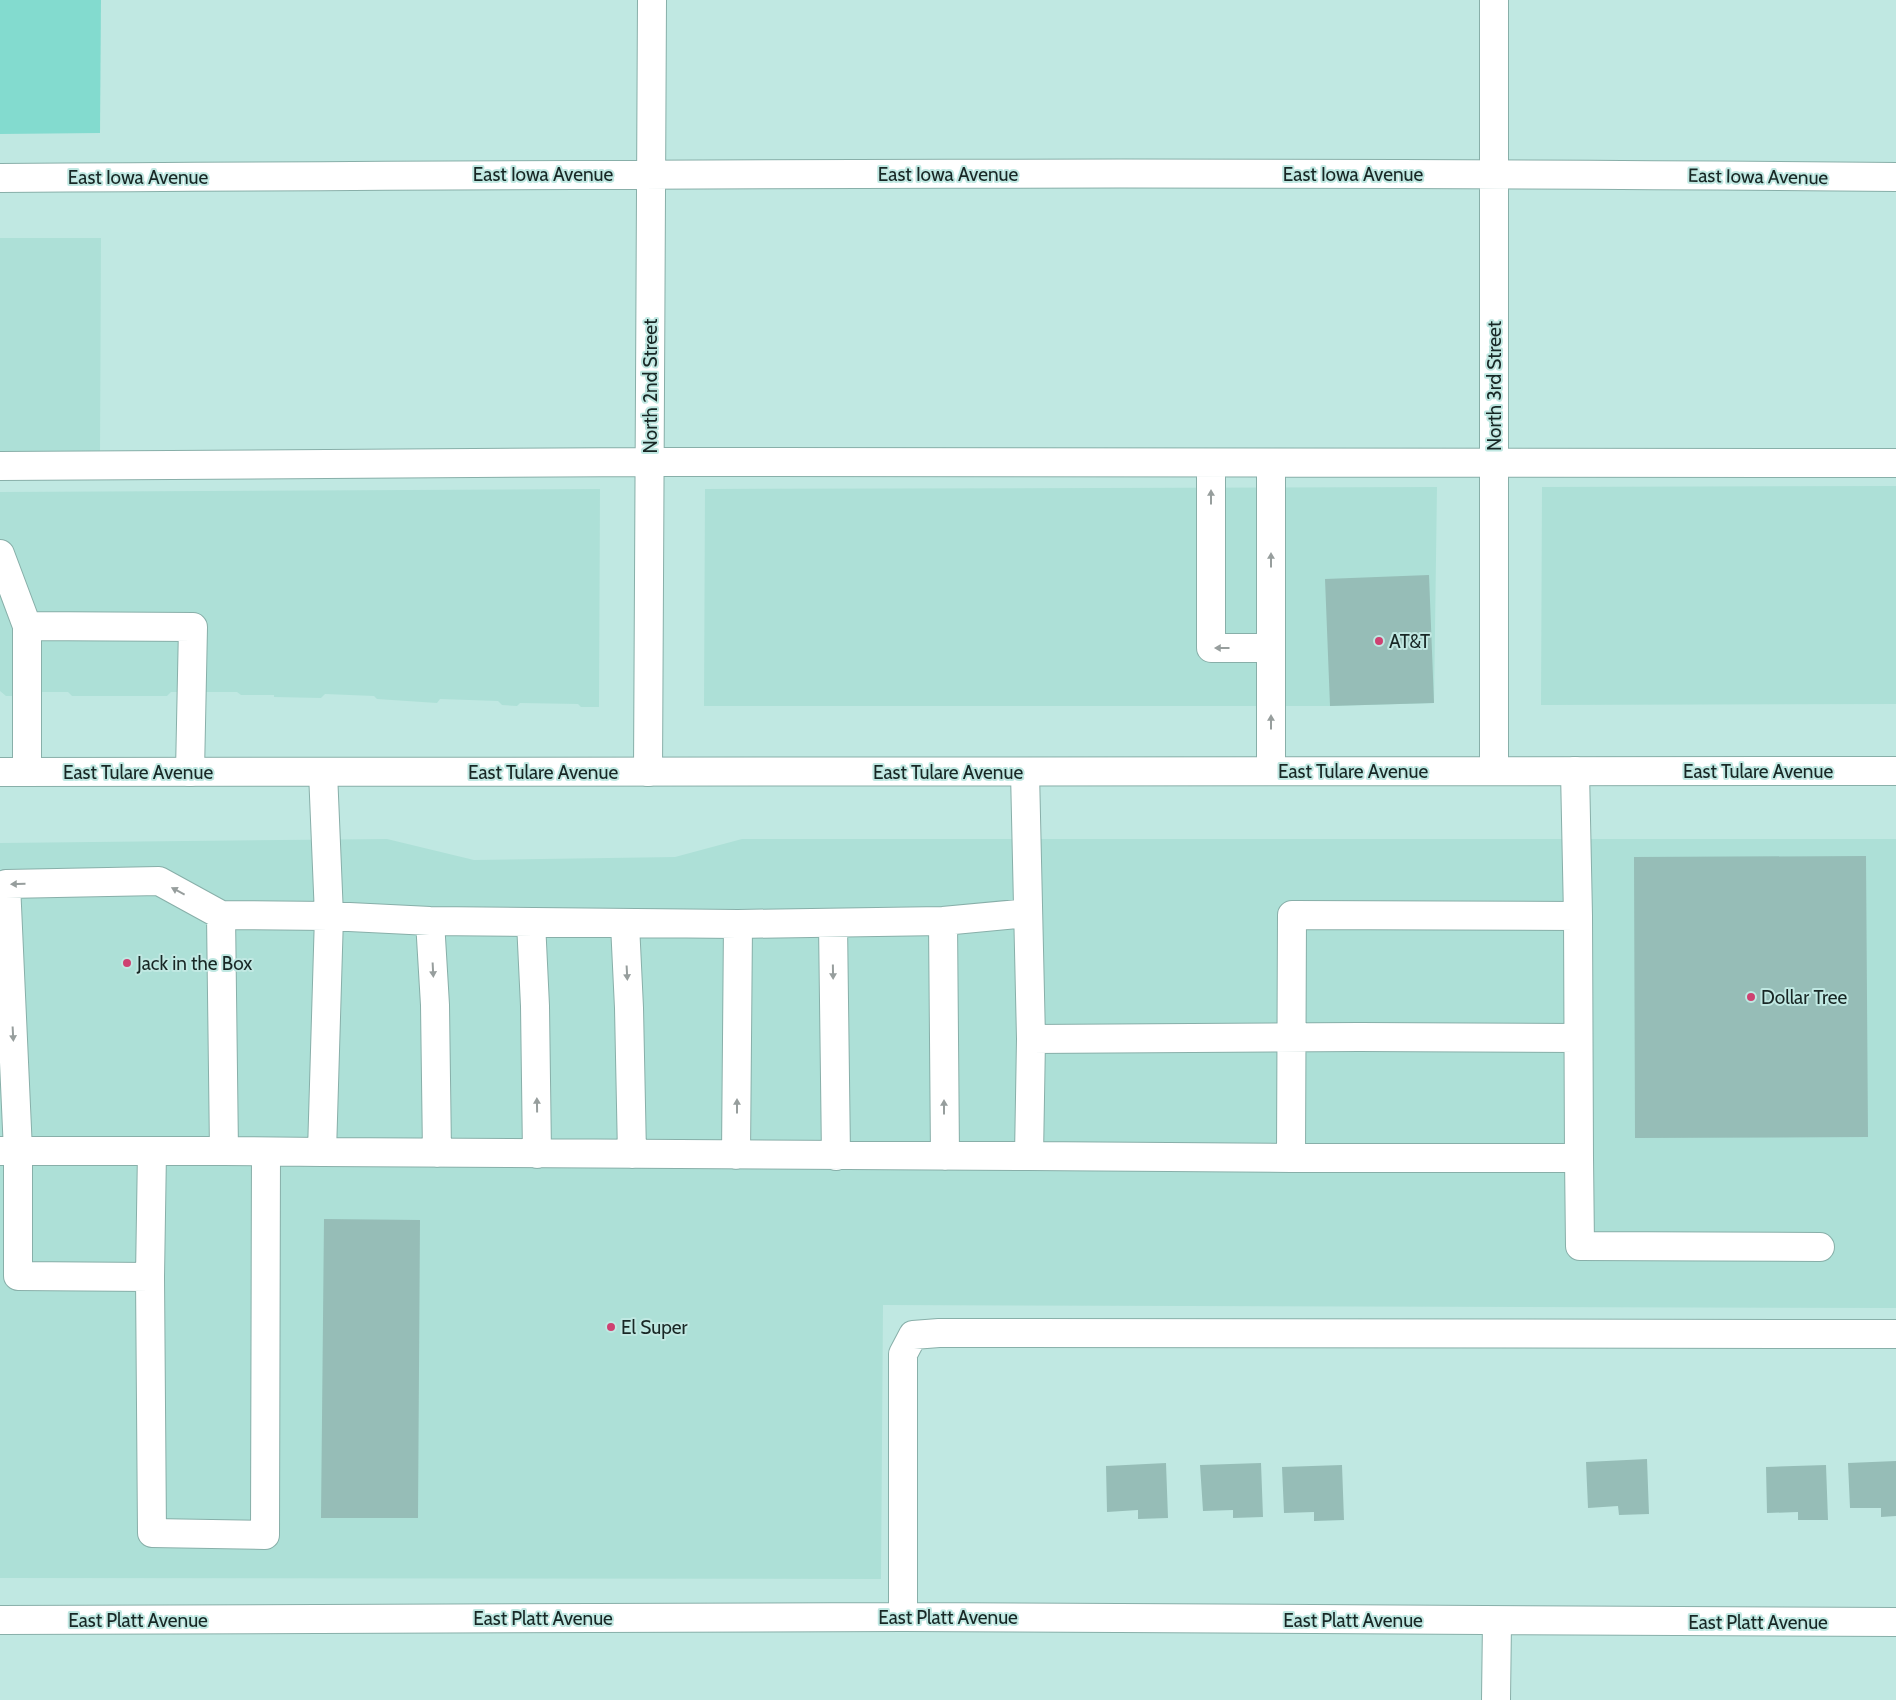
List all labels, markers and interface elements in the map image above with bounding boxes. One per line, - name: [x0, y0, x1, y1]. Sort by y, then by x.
- street label: East Iowa Avenue: [473, 163, 614, 186]
- street label: East Iowa Avenue: [878, 163, 1019, 186]
- street label: East Iowa Avenue: [1283, 163, 1424, 186]
- street label: East Iowa Avenue: [1688, 164, 1829, 189]
- street label: East Iowa Avenue: [68, 166, 209, 189]
- street label: North 2nd Street: [639, 318, 662, 453]
- street label: North 3rd Street: [1483, 320, 1506, 451]
- one-way arrow: [1207, 489, 1215, 505]
- one-way arrow: [1267, 552, 1275, 568]
- place label: AT&T: [1389, 630, 1430, 653]
- marker: AT&T: [1373, 635, 1385, 647]
- one-way arrow: [1214, 644, 1230, 652]
- one-way arrow: [1267, 714, 1275, 730]
- street label: East Tulare Avenue: [1278, 760, 1428, 783]
- street label: East Tulare Avenue: [1683, 760, 1833, 783]
- street label: East Tulare Avenue: [63, 761, 213, 784]
- street label: East Tulare Avenue: [468, 761, 618, 784]
- street label: East Tulare Avenue: [873, 761, 1023, 784]
- one-way arrow: [10, 880, 26, 888]
- one-way arrow: [172, 887, 185, 896]
- place label: Jack in the Box: [136, 952, 252, 975]
- marker: Jack in the Box: [121, 957, 133, 969]
- one-way arrow: [429, 962, 437, 978]
- one-way arrow: [830, 964, 838, 980]
- one-way arrow: [624, 965, 632, 981]
- place label: Dollar Tree: [1761, 986, 1847, 1009]
- marker: Dollar Tree: [1745, 991, 1757, 1003]
- one-way arrow: [9, 1026, 17, 1042]
- one-way arrow: [532, 1097, 540, 1113]
- one-way arrow: [733, 1098, 741, 1114]
- one-way arrow: [940, 1099, 948, 1115]
- place label: El Super: [621, 1316, 688, 1339]
- marker: El Super: [605, 1321, 617, 1333]
- street label: East Platt Avenue: [878, 1606, 1018, 1629]
- street label: East Platt Avenue: [473, 1607, 613, 1630]
- street label: East Platt Avenue: [68, 1609, 208, 1632]
- street label: East Platt Avenue: [1283, 1609, 1423, 1632]
- street label: East Platt Avenue: [1688, 1611, 1828, 1634]

